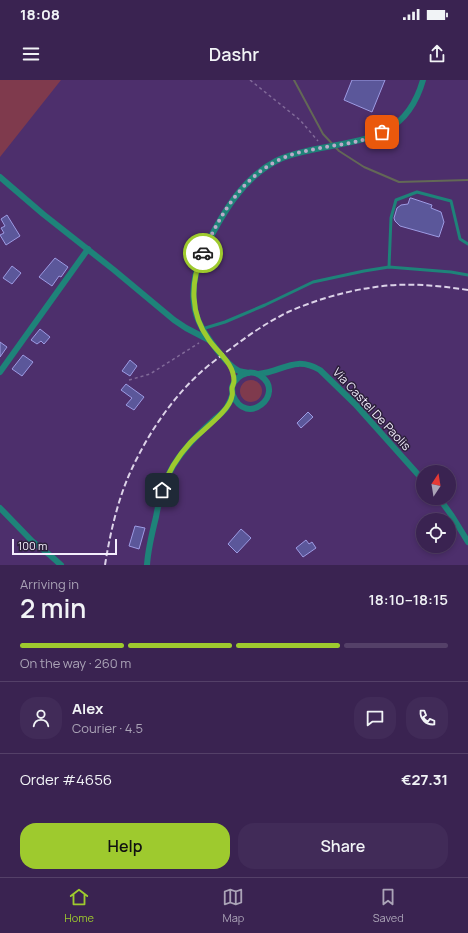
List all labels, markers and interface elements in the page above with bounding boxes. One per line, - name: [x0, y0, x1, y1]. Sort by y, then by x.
- text: 18:08: [20, 4, 60, 25]
- text: Dashr: [209, 42, 259, 66]
- icon: menu: [20, 43, 42, 65]
- icon: share: [426, 43, 448, 65]
- pin: [365, 115, 399, 149]
- icon: bag: [371, 121, 393, 143]
- courier: [183, 233, 223, 273]
- icon: car: [192, 242, 214, 264]
- street label: Via Castel De Paolis: [329, 364, 415, 454]
- north arrow: [416, 465, 456, 505]
- map controls: [416, 465, 456, 553]
- pin: [145, 473, 179, 507]
- icon: home: [151, 479, 173, 501]
- button: locate: [416, 513, 456, 553]
- scale bar: [12, 537, 117, 556]
- text: 100 m: [18, 538, 47, 553]
- text: Arriving in: [20, 575, 79, 593]
- text: 18:10–18:15: [368, 589, 448, 610]
- text: 2 min: [20, 590, 86, 626]
- text: On the way · 260 m: [20, 654, 131, 672]
- button: person: [20, 697, 62, 739]
- button: chat: [354, 697, 396, 739]
- button: phone: [406, 697, 448, 739]
- text: Alex: [72, 698, 103, 719]
- text: Courier · 4.5: [72, 719, 143, 737]
- text: Order #4656: [20, 769, 112, 790]
- text: €27.31: [401, 769, 448, 790]
- button: Help: [20, 823, 230, 869]
- button: Share: [238, 823, 448, 869]
- tab: Home: [64, 886, 94, 925]
- tab: Map: [222, 886, 244, 925]
- tab: Saved: [373, 886, 404, 925]

